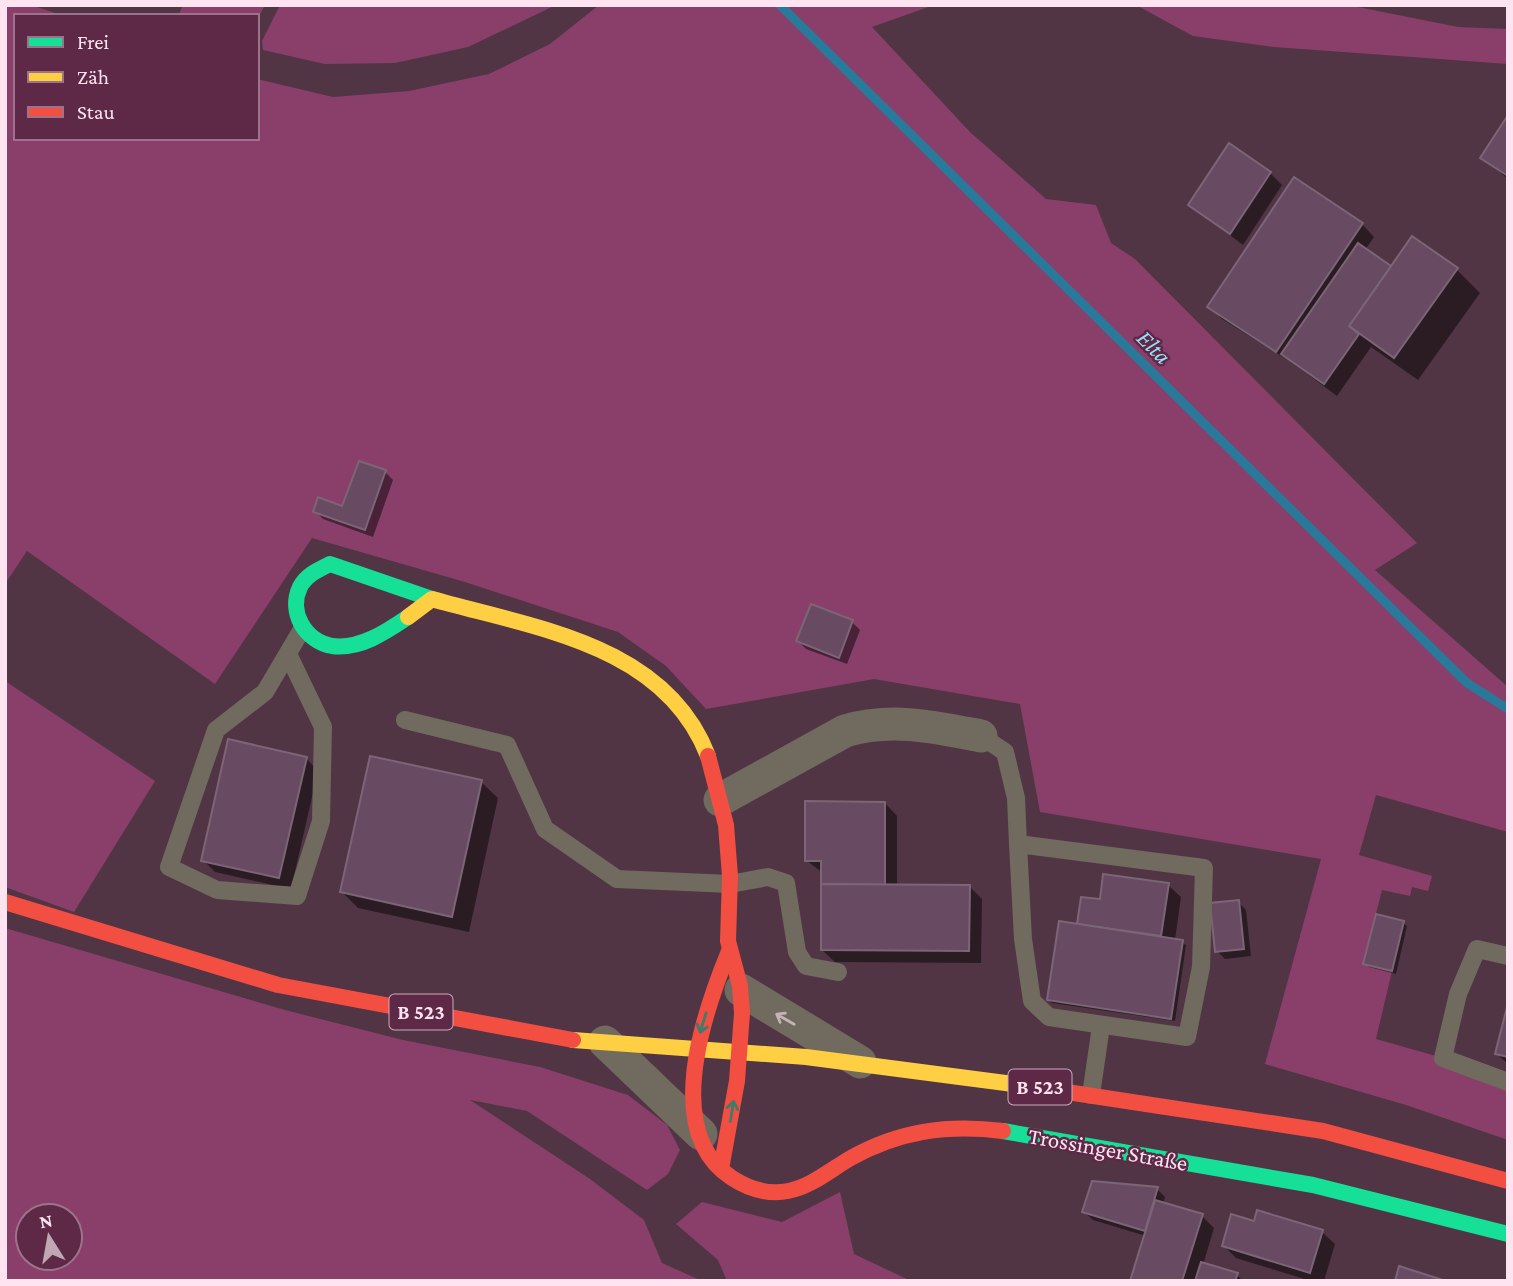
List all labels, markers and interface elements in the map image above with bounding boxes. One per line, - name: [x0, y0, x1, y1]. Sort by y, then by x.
- legend: [14, 14, 259, 140]
- text: Frei: [77, 30, 109, 54]
- text: Zäh: [77, 65, 109, 89]
- text: Stau: [77, 100, 115, 124]
- water label: Elta: [1132, 324, 1177, 369]
- road number: B 523: [390, 995, 452, 1030]
- one-way arrow: [695, 1011, 708, 1033]
- one-way arrow: [775, 1012, 795, 1026]
- road number: B 523: [1009, 1070, 1072, 1104]
- one-way arrow: [726, 1100, 739, 1123]
- street label: Trossinger Straße: [1026, 1122, 1190, 1176]
- north arrow: [14, 1202, 84, 1272]
- text: N: [37, 1209, 54, 1232]

